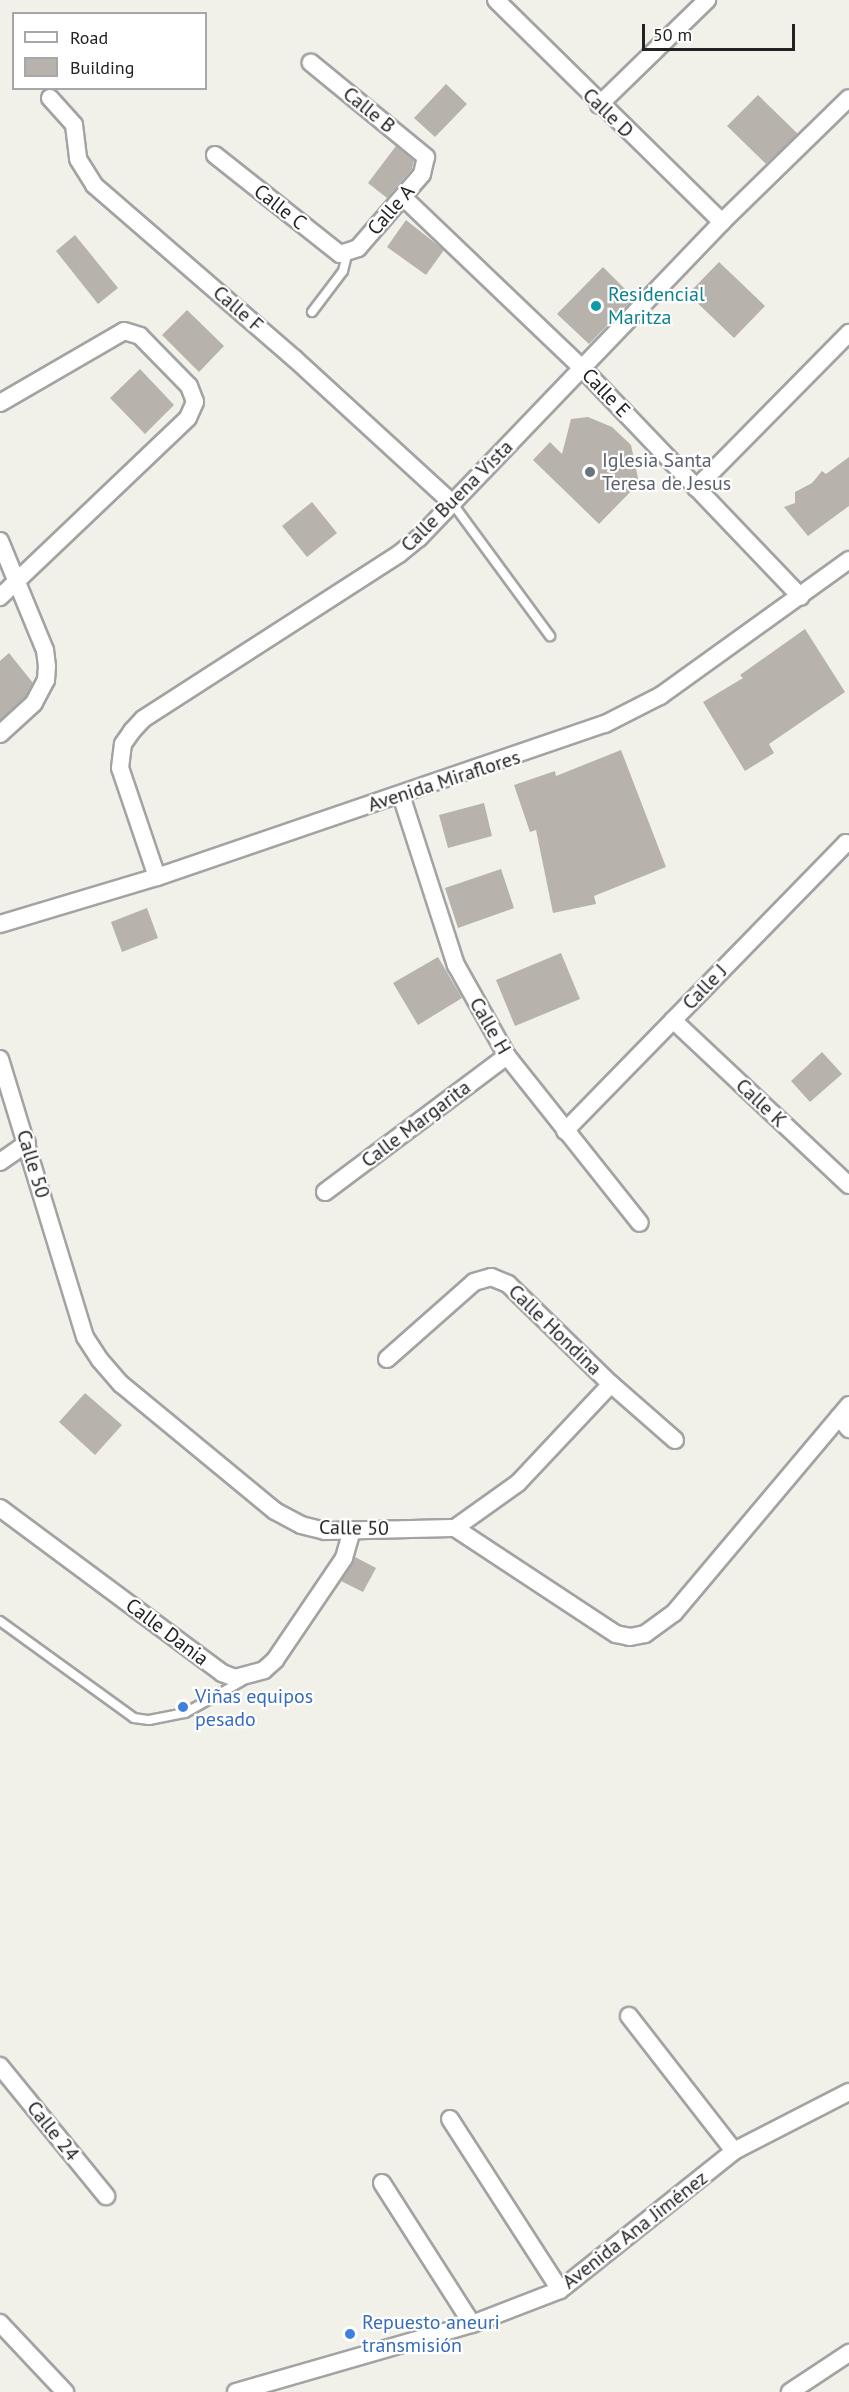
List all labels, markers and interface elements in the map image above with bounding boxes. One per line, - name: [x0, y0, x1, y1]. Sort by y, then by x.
- legend: [12, 12, 207, 90]
- scale bar: [645, 12, 798, 50]
- text: 50 m: [653, 23, 692, 46]
- text: Road: [70, 26, 108, 49]
- text: Building: [70, 56, 134, 79]
- street label: Calle B: [338, 82, 400, 138]
- street label: Calle D: [578, 83, 638, 143]
- street label: Calle C: [249, 179, 311, 235]
- street label: Calle A: [362, 180, 420, 240]
- street label: Calle F: [208, 281, 268, 337]
- place label: Residencial Maritza: [608, 282, 705, 329]
- marker: Residencial Maritza: [589, 299, 603, 313]
- street label: Calle E: [577, 363, 635, 423]
- street label: Calle Buena Vista: [396, 435, 518, 557]
- place label: Iglesia Santa Teresa de Jesus: [602, 448, 731, 495]
- marker: Iglesia Santa Teresa de Jesus: [583, 465, 597, 479]
- street label: Avenida Miraflores: [365, 745, 523, 817]
- street label: Calle J: [678, 959, 732, 1015]
- street label: Calle H: [464, 993, 516, 1059]
- street label: Calle K: [731, 1074, 791, 1132]
- street label: Calle Margarita: [357, 1075, 475, 1173]
- street label: Calle 50: [11, 1127, 55, 1201]
- street label: Calle Hondina: [503, 1280, 607, 1380]
- street label: Calle 50: [319, 1515, 389, 1541]
- street label: Calle Dania: [121, 1593, 213, 1671]
- place label: Viñas equipos pesado: [195, 1684, 313, 1731]
- marker: Viñas equipos pesado: [176, 1700, 190, 1714]
- street label: Calle 24: [22, 2096, 84, 2166]
- street label: Avenida Ana Jiménez: [557, 2166, 713, 2294]
- place label: Repuesto aneuri transmisión: [362, 2310, 500, 2357]
- marker: Repuesto aneuri transmisión: [343, 2327, 357, 2341]

